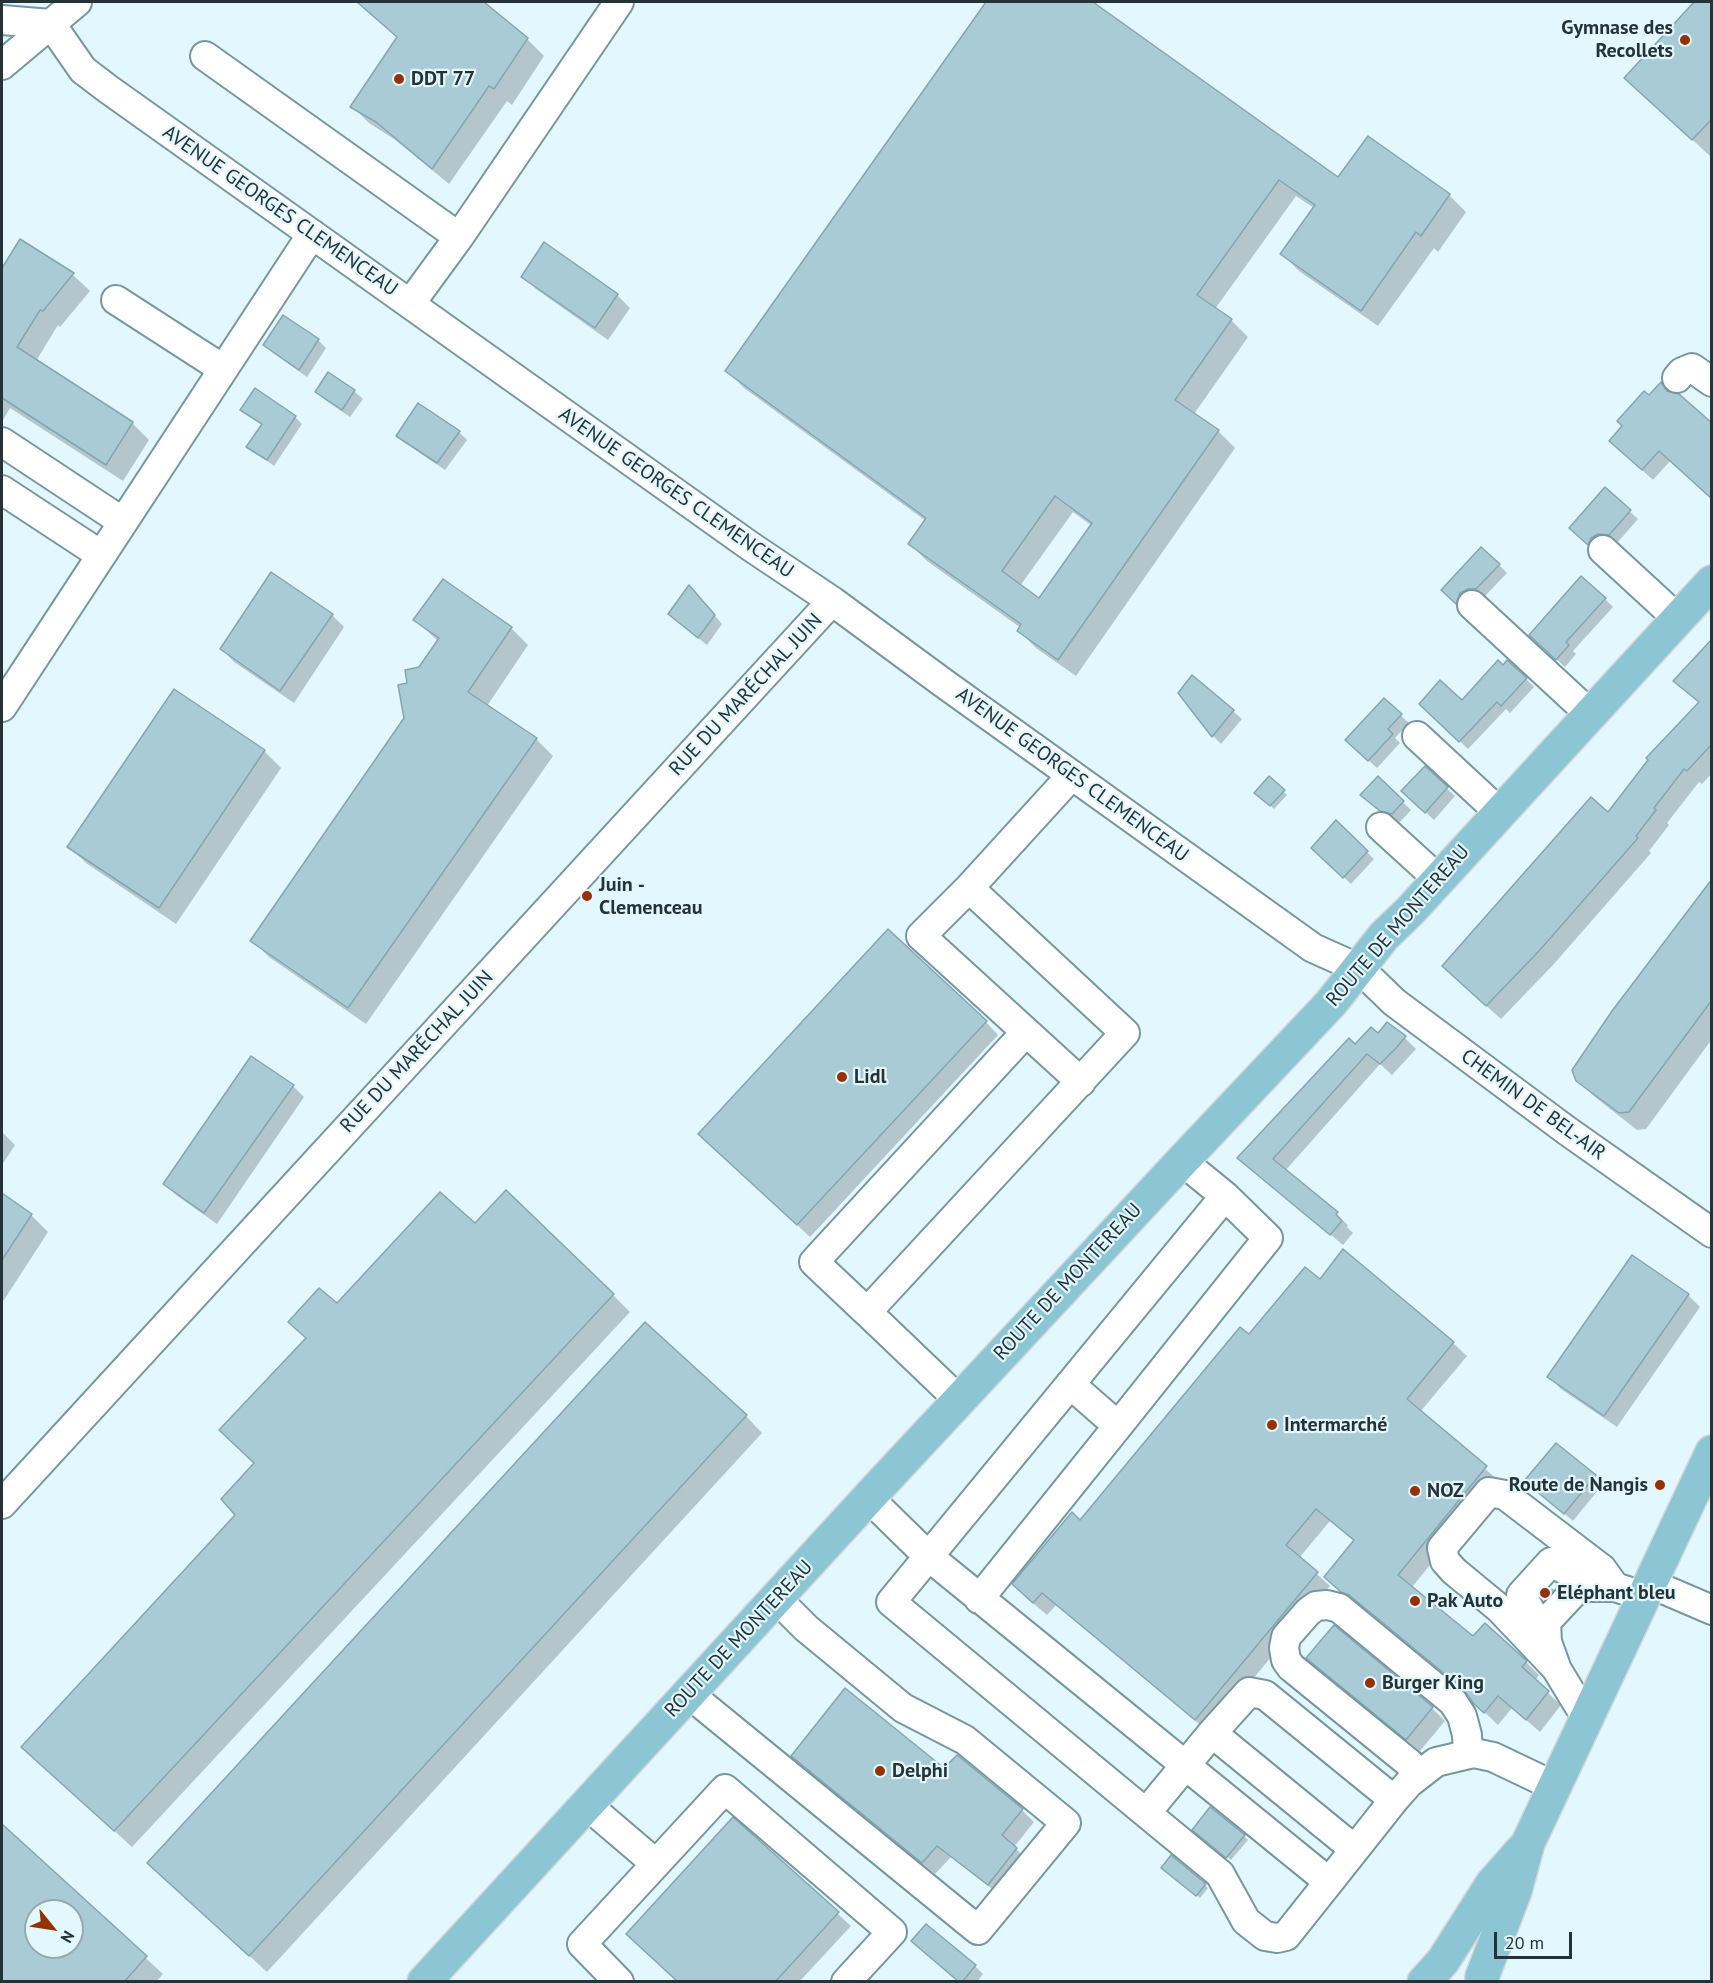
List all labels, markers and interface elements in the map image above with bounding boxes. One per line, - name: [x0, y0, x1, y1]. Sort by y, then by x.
- place label: Gymnase des Recollets: [1561, 16, 1673, 63]
- marker: Gymnase des Recollets: [1678, 33, 1692, 47]
- place label: DDT 77: [411, 67, 475, 91]
- marker: DDT 77: [392, 72, 406, 86]
- street label: AVENUE GEORGES CLEMENCEAU: [158, 120, 402, 302]
- street label: AVENUE GEORGES CLEMENCEAU: [554, 402, 798, 584]
- street label: RUE DU MARÉCHAL JUIN: [665, 609, 827, 781]
- street label: AVENUE GEORGES CLEMENCEAU: [951, 683, 1193, 867]
- street label: ROUTE DE MONTEREAU: [1321, 840, 1475, 1012]
- place label: Juin - Clemenceau: [599, 873, 703, 920]
- marker: Juin - Clemenceau: [580, 889, 594, 903]
- street label: RUE DU MARÉCHAL JUIN: [336, 966, 498, 1138]
- street label: CHEMIN DE BEL-AIR: [1456, 1044, 1610, 1166]
- place label: Lidl: [854, 1065, 886, 1089]
- marker: Lidl: [835, 1070, 849, 1084]
- street label: ROUTE DE MONTEREAU: [989, 1198, 1147, 1366]
- place label: Intermarché: [1284, 1413, 1387, 1437]
- marker: Intermarché: [1265, 1418, 1279, 1432]
- place label: Route de Nangis: [1509, 1473, 1648, 1497]
- marker: Route de Nangis: [1653, 1478, 1667, 1492]
- place label: NOZ: [1427, 1479, 1464, 1503]
- marker: NOZ: [1408, 1484, 1422, 1498]
- street label: ROUTE DE MONTEREAU: [660, 1555, 818, 1723]
- place label: Eléphant bleu: [1557, 1581, 1676, 1605]
- marker: Eléphant bleu: [1538, 1586, 1552, 1600]
- place label: Pak Auto: [1427, 1589, 1503, 1613]
- marker: Pak Auto: [1408, 1594, 1422, 1608]
- place label: Burger King: [1382, 1671, 1484, 1695]
- marker: Burger King: [1363, 1676, 1377, 1690]
- place label: Delphi: [892, 1759, 948, 1783]
- marker: Delphi: [873, 1764, 887, 1778]
- north arrow: [24, 1899, 84, 1959]
- scale bar: [1497, 1920, 1575, 1958]
- text: N: [57, 1927, 79, 1947]
- text: 20 m: [1505, 1931, 1544, 1954]

